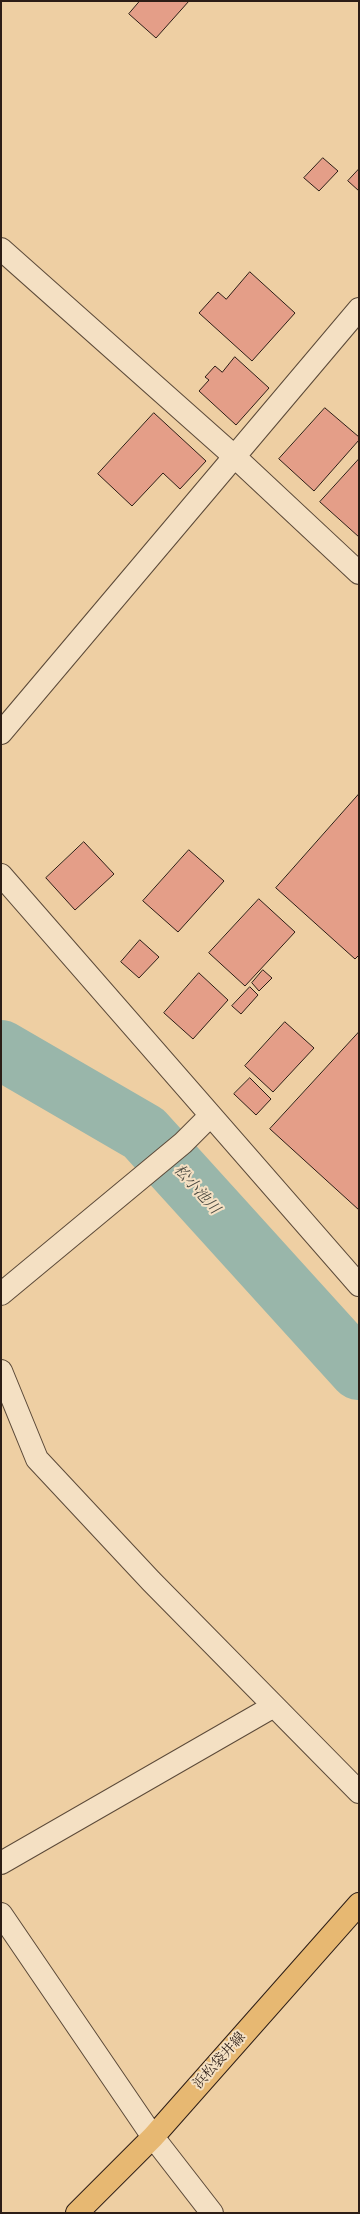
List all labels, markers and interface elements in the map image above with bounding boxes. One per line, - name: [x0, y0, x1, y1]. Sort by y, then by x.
- water label: 松小池川: [169, 1162, 223, 1218]
- street label: 浜松袋井線: [190, 2029, 250, 2093]

